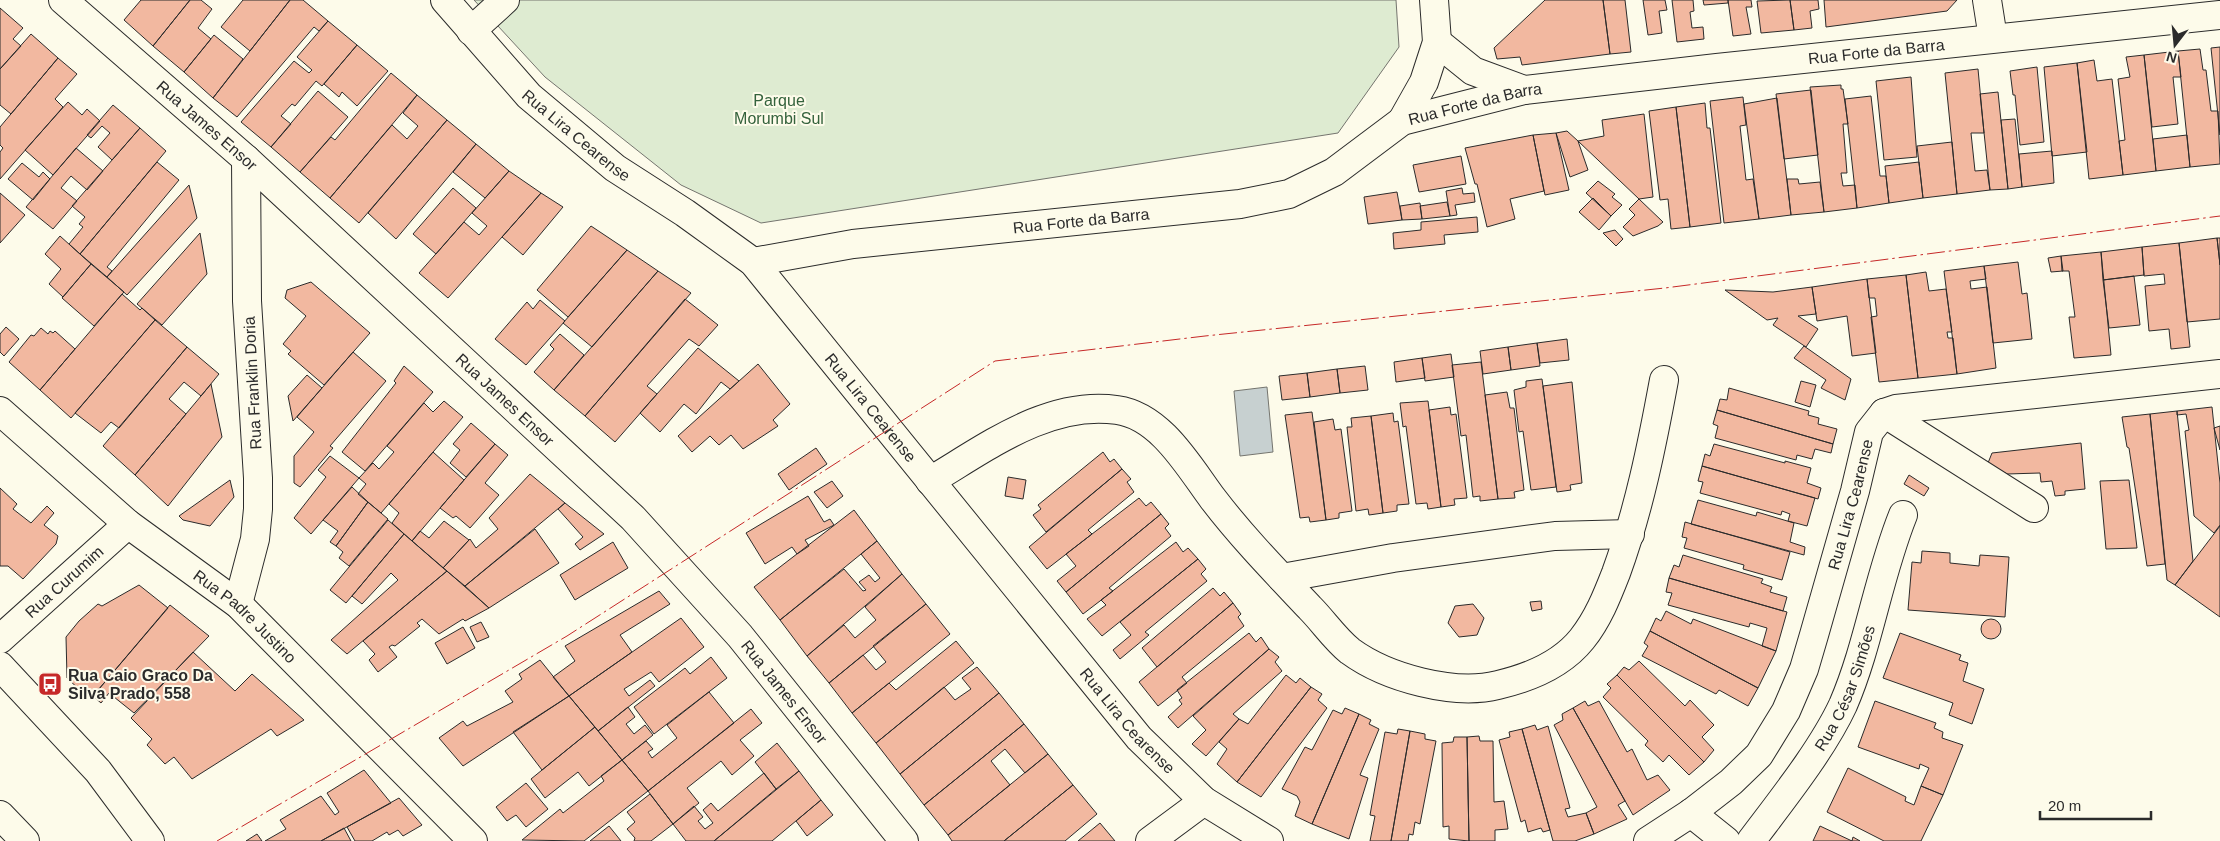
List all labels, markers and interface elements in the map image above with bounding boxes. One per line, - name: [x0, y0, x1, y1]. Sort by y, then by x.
- north arrow: [2150, 20, 2200, 70]
- street label: Rua Forte da Barra: [1807, 36, 1945, 67]
- text: N: [2164, 48, 2178, 67]
- street label: Rua James Ensor: [153, 78, 261, 174]
- street label: Rua Forte da Barra: [1407, 80, 1543, 128]
- street label: Rua Lira Cearense: [519, 86, 633, 185]
- park label: Parque Morumbi Sul: [734, 92, 824, 127]
- street label: Rua Forte da Barra: [1012, 205, 1150, 236]
- street label: Rua Franklin Doria: [241, 316, 264, 450]
- street label: Rua James Ensor: [452, 350, 558, 450]
- street label: Rua Lira Cearense: [822, 350, 920, 465]
- street label: Rua Lira Cearense: [1825, 438, 1876, 572]
- street label: Rua Curumim: [22, 543, 107, 621]
- street label: Rua Padre Justino: [190, 567, 299, 667]
- street label: Rua César Simões: [1811, 624, 1878, 754]
- street label: Rua James Ensor: [738, 637, 831, 748]
- street label: Rua Lira Cearense: [1077, 665, 1178, 777]
- place label: Rua Caio Graco Da Silva Prado, 558: [68, 667, 213, 702]
- bus stop icon: Rua Caio Graco Da Silva Prado, 558: [37, 671, 63, 697]
- scale bar: [2040, 788, 2151, 820]
- text: 20 m: [2048, 797, 2081, 814]

